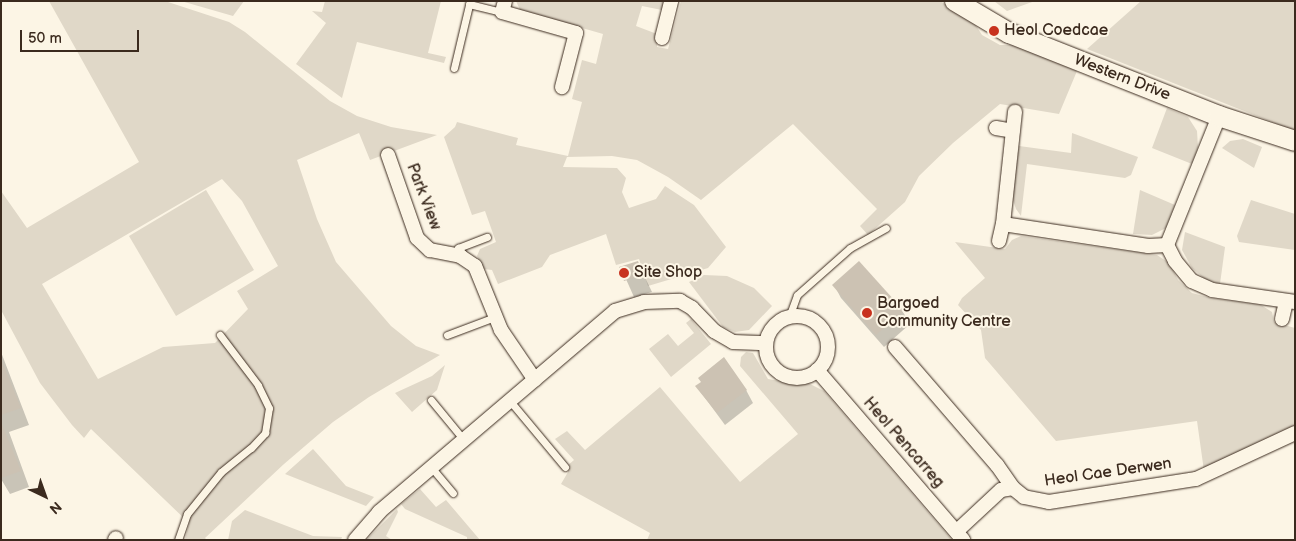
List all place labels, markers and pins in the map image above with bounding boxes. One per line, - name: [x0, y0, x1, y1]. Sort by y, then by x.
- place label: Heol Coedcae: [1004, 21, 1108, 41]
- marker: Heol Coedcae: [988, 25, 1000, 37]
- place label: Site Shop: [634, 263, 703, 283]
- marker: Site Shop: [618, 267, 630, 279]
- place label: Bargoed Community Centre: [877, 294, 1012, 332]
- marker: Bargoed Community Centre: [861, 307, 873, 319]

